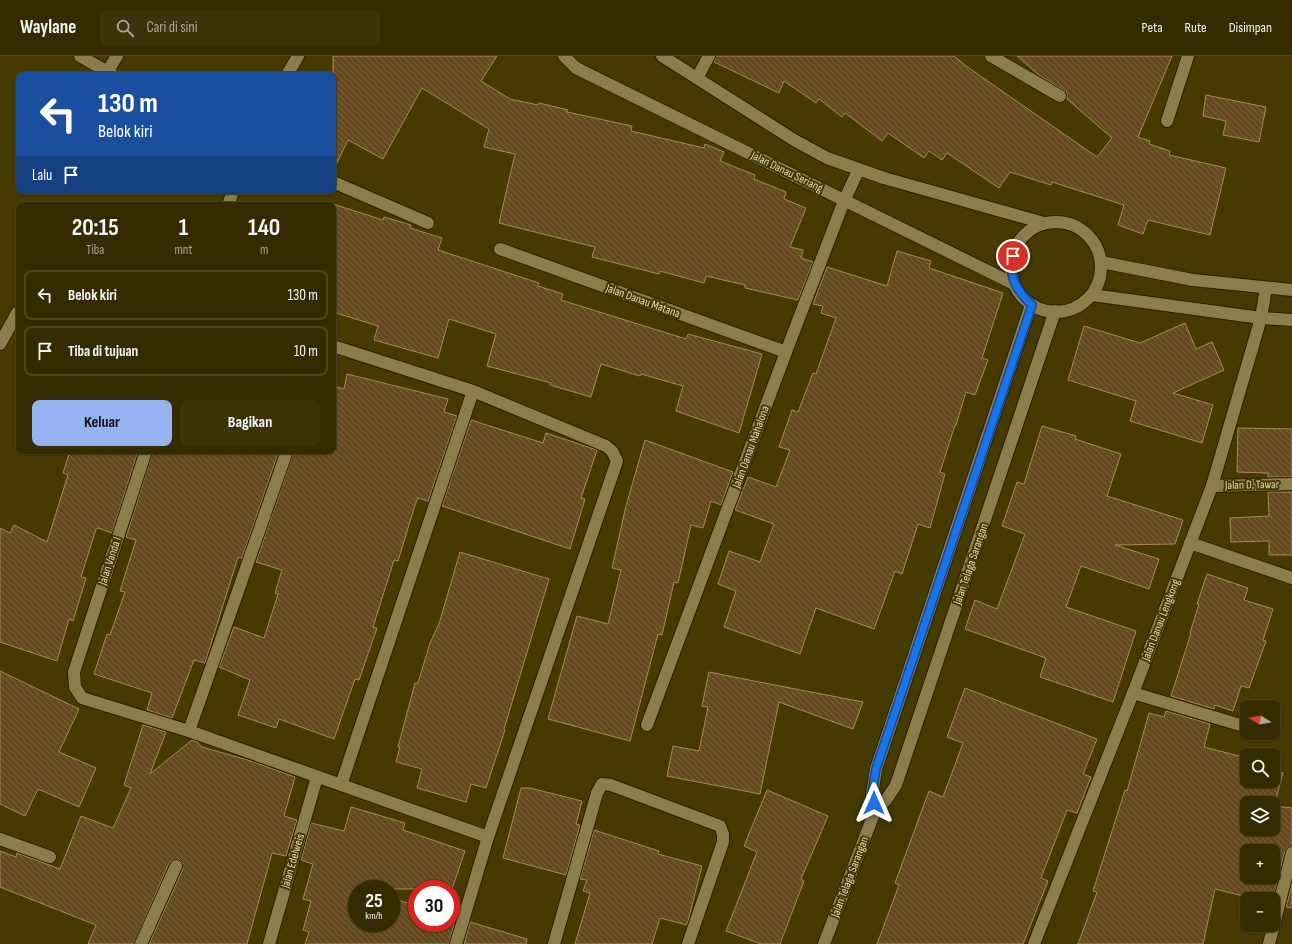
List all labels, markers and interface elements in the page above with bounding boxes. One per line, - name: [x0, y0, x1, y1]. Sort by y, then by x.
- search box: [100, 10, 380, 46]
- text: Waylane: [20, 16, 76, 39]
- icon: search: [114, 17, 136, 39]
- text: Cari di sini: [146, 18, 198, 37]
- text: Peta: [1142, 19, 1163, 36]
- text: Rute: [1185, 19, 1207, 36]
- text: Disimpan: [1229, 19, 1272, 36]
- text: 130 m: [98, 87, 158, 120]
- icon: left: [32, 88, 84, 140]
- text: Belok kiri: [98, 121, 153, 142]
- street label: Jalan Danau Seriang: [748, 148, 826, 196]
- icon: arrive: [60, 164, 82, 186]
- text: Lalu: [32, 166, 52, 185]
- text: 20:15: [72, 213, 119, 242]
- text: 1: [179, 213, 188, 242]
- text: 140: [248, 213, 280, 242]
- pin: [996, 239, 1030, 273]
- text: Tiba: [86, 242, 104, 258]
- text: mnt: [174, 242, 192, 258]
- text: m: [260, 242, 268, 258]
- icon: arrive: [1002, 245, 1024, 267]
- street label: Jalan Danau Matana: [603, 280, 682, 321]
- icon: left: [34, 284, 56, 306]
- text: Belok kiri: [68, 286, 117, 305]
- text: 130 m: [288, 286, 318, 305]
- icon: arrive: [34, 340, 56, 362]
- text: Tiba di tujuan: [68, 342, 138, 361]
- text: 10 m: [294, 342, 318, 361]
- button: Keluar: [32, 400, 172, 446]
- button: Bagikan: [180, 400, 320, 446]
- street label: Jalan Danau Mahalona: [729, 403, 773, 491]
- street label: Jalan D. Tawar: [1224, 477, 1280, 493]
- street label: Jalan Telaga Sarangan: [950, 521, 992, 608]
- street label: Jalan Vanda I: [95, 535, 125, 588]
- street label: Jalan Danau Lengkong: [1138, 577, 1184, 664]
- north arrow: [1240, 700, 1280, 740]
- map controls: [1240, 700, 1280, 932]
- button: search: [1240, 748, 1280, 788]
- position arrow: [853, 782, 895, 824]
- button: layers: [1240, 796, 1280, 836]
- street label: Jalan Edelweis: [278, 832, 308, 891]
- street label: Jalan Telaga Sarangan: [827, 835, 872, 920]
- button: +: [1240, 844, 1280, 884]
- speed limit sign: 30: [408, 880, 460, 932]
- text: 25: [365, 889, 383, 913]
- button: −: [1240, 892, 1280, 932]
- text: km/h: [365, 910, 383, 922]

